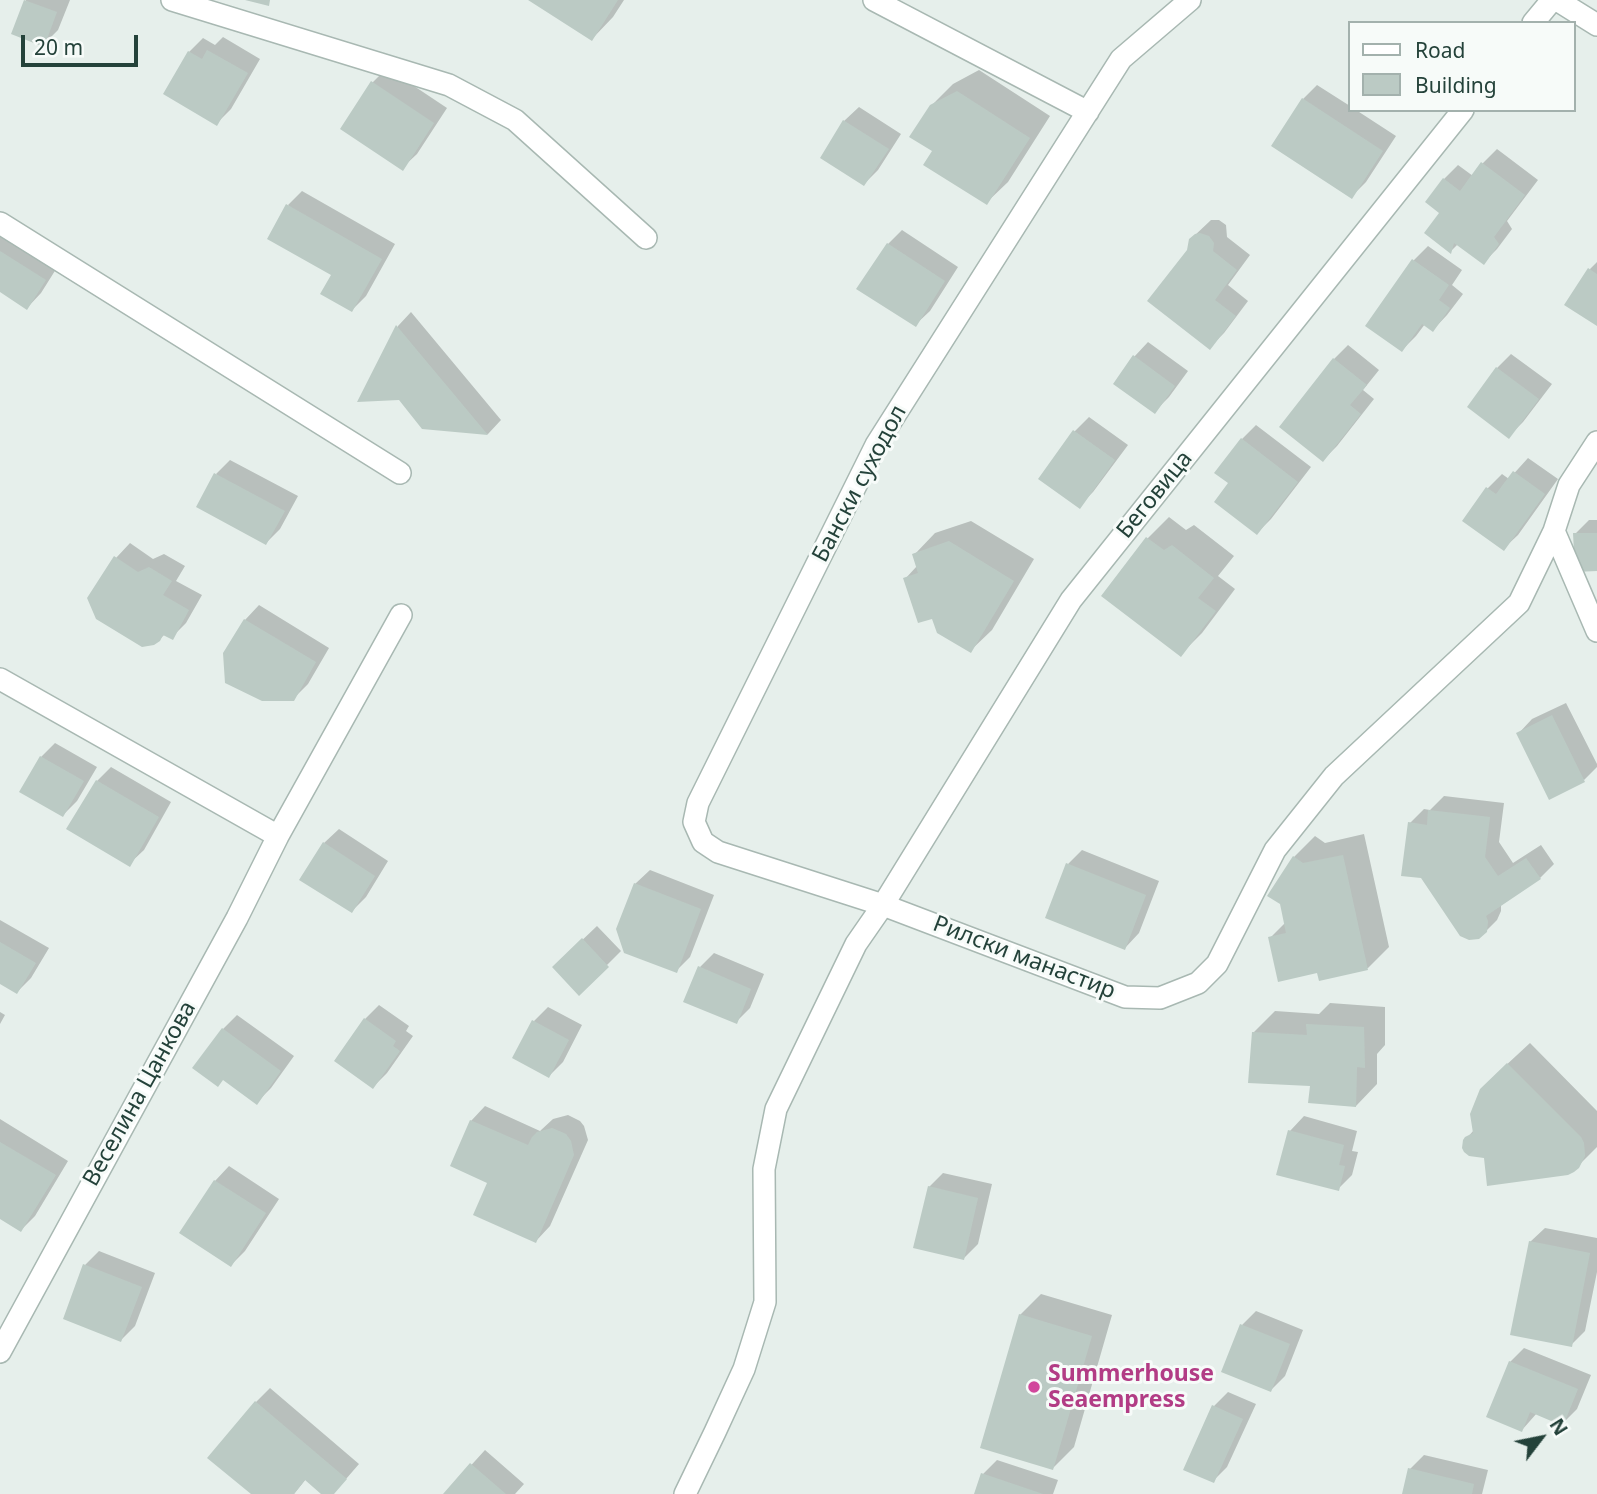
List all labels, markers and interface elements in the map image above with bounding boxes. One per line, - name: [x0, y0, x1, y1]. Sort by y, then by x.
- scale bar: [24, 21, 142, 65]
- legend: [1348, 21, 1576, 112]
- text: 20 m: [34, 33, 83, 61]
- text: Road: [1415, 36, 1465, 64]
- text: Building: [1415, 71, 1497, 99]
- street label: Бански суходол: [807, 401, 913, 567]
- street label: Беговица: [1111, 446, 1199, 544]
- street label: Рилски манастир: [929, 911, 1119, 1005]
- street label: Веселина Цанкова: [78, 997, 202, 1191]
- place label: Summerhouse Seaempress: [1048, 1360, 1214, 1414]
- marker: Summerhouse Seaempress: [1026, 1379, 1042, 1395]
- north arrow: [1506, 1403, 1576, 1473]
- text: N: [1544, 1413, 1574, 1440]

